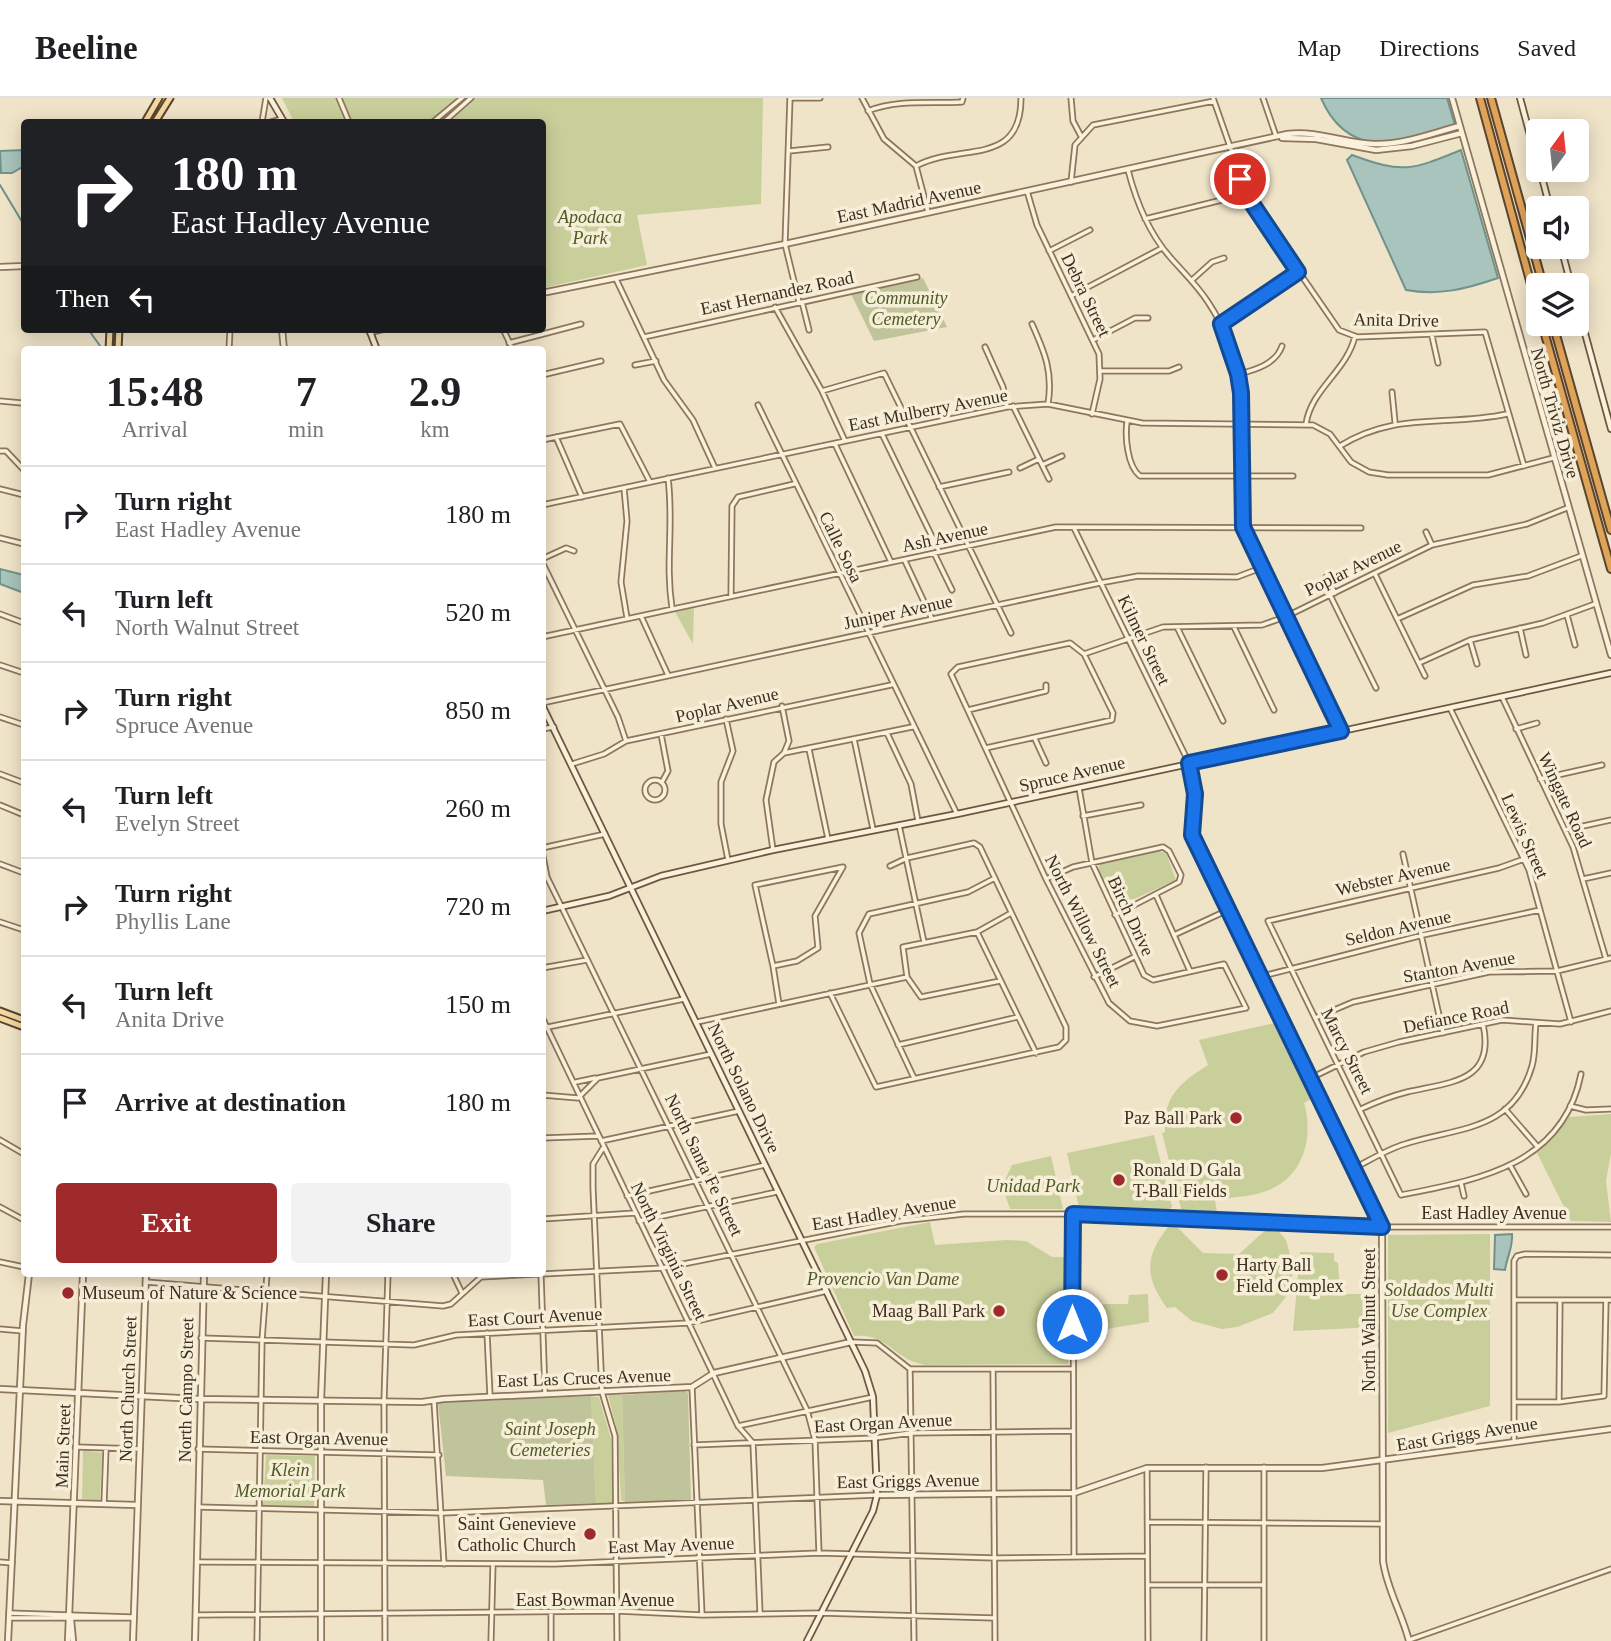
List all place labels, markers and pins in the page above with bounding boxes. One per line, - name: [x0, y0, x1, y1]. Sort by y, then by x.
- pin: [1210, 149, 1270, 209]
- place label: Paz Ball Park: [1124, 1108, 1222, 1128]
- marker: Paz Ball Park: [1228, 1110, 1244, 1126]
- place label: Ronald D Gala T-Ball Fields: [1133, 1160, 1241, 1201]
- marker: Ronald D Gala T-Ball Fields: [1111, 1172, 1127, 1188]
- place label: Harty Ball Field Complex: [1236, 1255, 1344, 1296]
- marker: Harty Ball Field Complex: [1214, 1267, 1230, 1283]
- place label: Museum of Nature & Science: [82, 1283, 297, 1303]
- marker: Museum of Nature & Science: [60, 1285, 76, 1301]
- place label: Maag Ball Park: [872, 1301, 985, 1321]
- marker: Maag Ball Park: [991, 1303, 1007, 1319]
- place label: Saint Genevieve Catholic Church: [458, 1514, 576, 1555]
- marker: Saint Genevieve Catholic Church: [582, 1526, 598, 1542]

